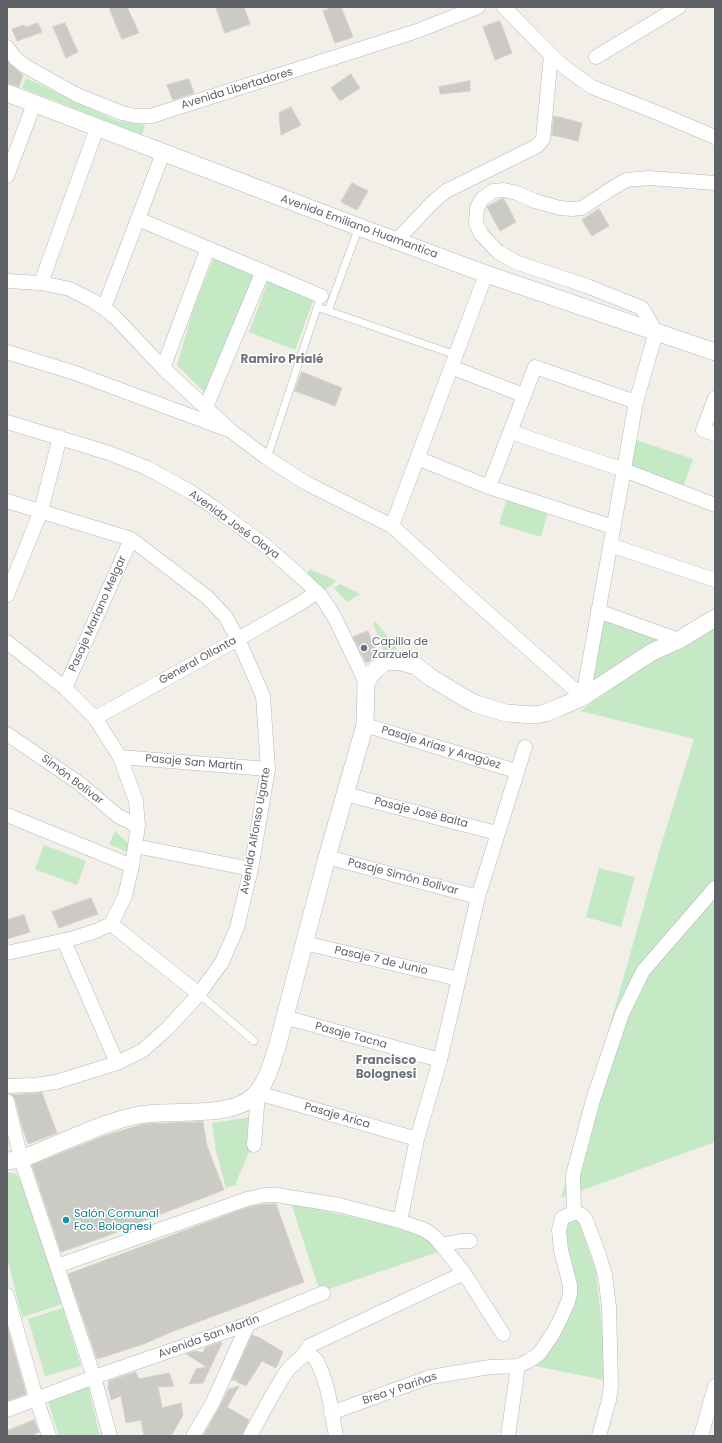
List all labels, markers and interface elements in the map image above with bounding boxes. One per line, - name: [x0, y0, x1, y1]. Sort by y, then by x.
- street label: Avenida Libertadores: [179, 66, 295, 112]
- street label: Avenida Emiliano Huamantica: [279, 192, 439, 262]
- district label: Ramiro Prialé: [241, 353, 323, 367]
- street label: Avenida José Olaya: [186, 488, 282, 562]
- street label: Pasaje Mariano Melgar: [66, 554, 130, 674]
- street label: General Ollanta: [157, 634, 239, 688]
- place label: Capilla de Zarzuela: [372, 635, 428, 661]
- marker: Capilla de Zarzuela: [359, 643, 369, 653]
- street label: Pasaje Arias y Aragüez: [380, 724, 502, 772]
- street label: Simón Bolívar: [38, 752, 106, 808]
- street label: Pasaje San Martín: [145, 752, 243, 774]
- street label: Avenida Alfonso Ugarte: [238, 766, 274, 896]
- street label: Pasaje José Balta: [373, 795, 469, 831]
- street label: Pasaje Simón Bolívar: [346, 856, 460, 898]
- street label: Pasaje 7 de Junio: [333, 944, 429, 978]
- street label: Pasaje Tacna: [314, 1020, 388, 1052]
- district label: Francisco Bolognesi: [356, 1054, 416, 1082]
- street label: Pasaje Arica: [303, 1100, 371, 1132]
- place label: Salón Comunal Fco. Bolognesi: [74, 1207, 159, 1233]
- marker: Salón Comunal Fco. Bolognesi: [61, 1215, 71, 1225]
- street label: Avenida San Martín: [157, 1313, 261, 1361]
- street label: Brea y Pariñas: [361, 1370, 439, 1408]

